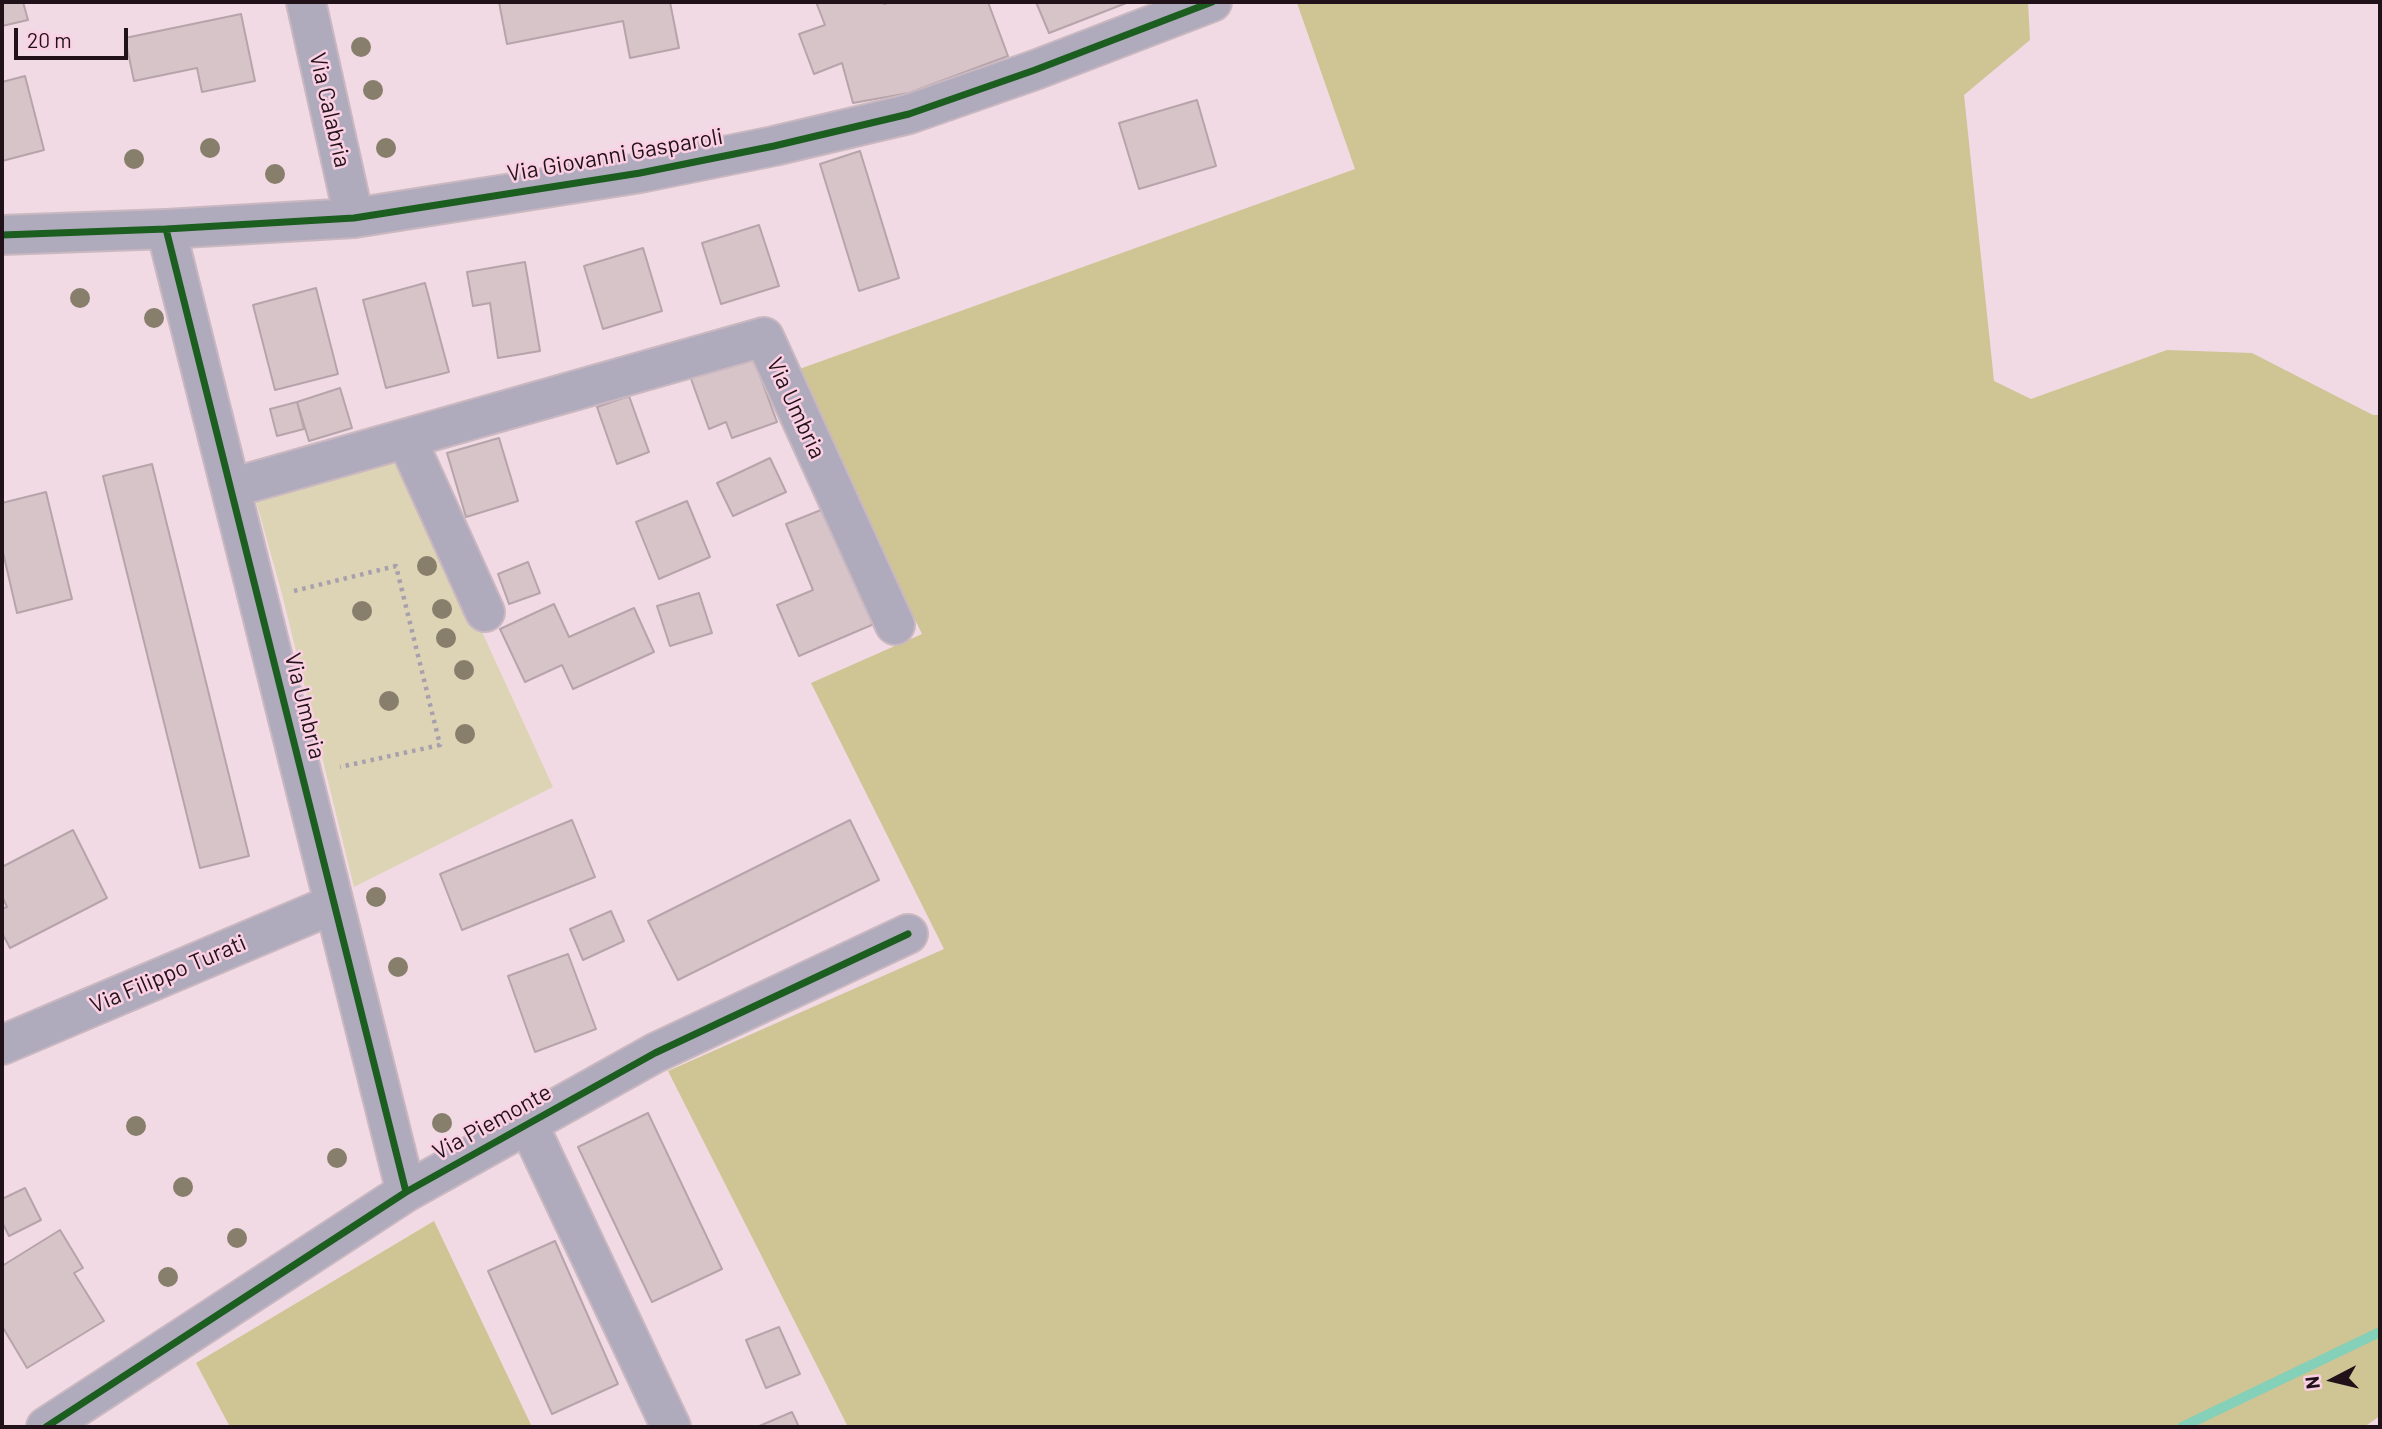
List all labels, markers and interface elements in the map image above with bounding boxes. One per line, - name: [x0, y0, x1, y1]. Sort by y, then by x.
- scale bar: [18, 14, 131, 58]
- text: 20 m: [27, 27, 72, 52]
- street label: Via Calabria: [303, 50, 357, 170]
- street label: Via Giovanni Gasparoli: [505, 122, 725, 188]
- street label: Via Umbria: [761, 353, 831, 463]
- street label: Via Umbria: [279, 650, 331, 762]
- street label: Via Filippo Turati: [86, 929, 250, 1019]
- street label: Via Piemonte: [428, 1078, 556, 1166]
- north arrow: [2298, 1345, 2368, 1415]
- text: N: [2299, 1375, 2324, 1390]

